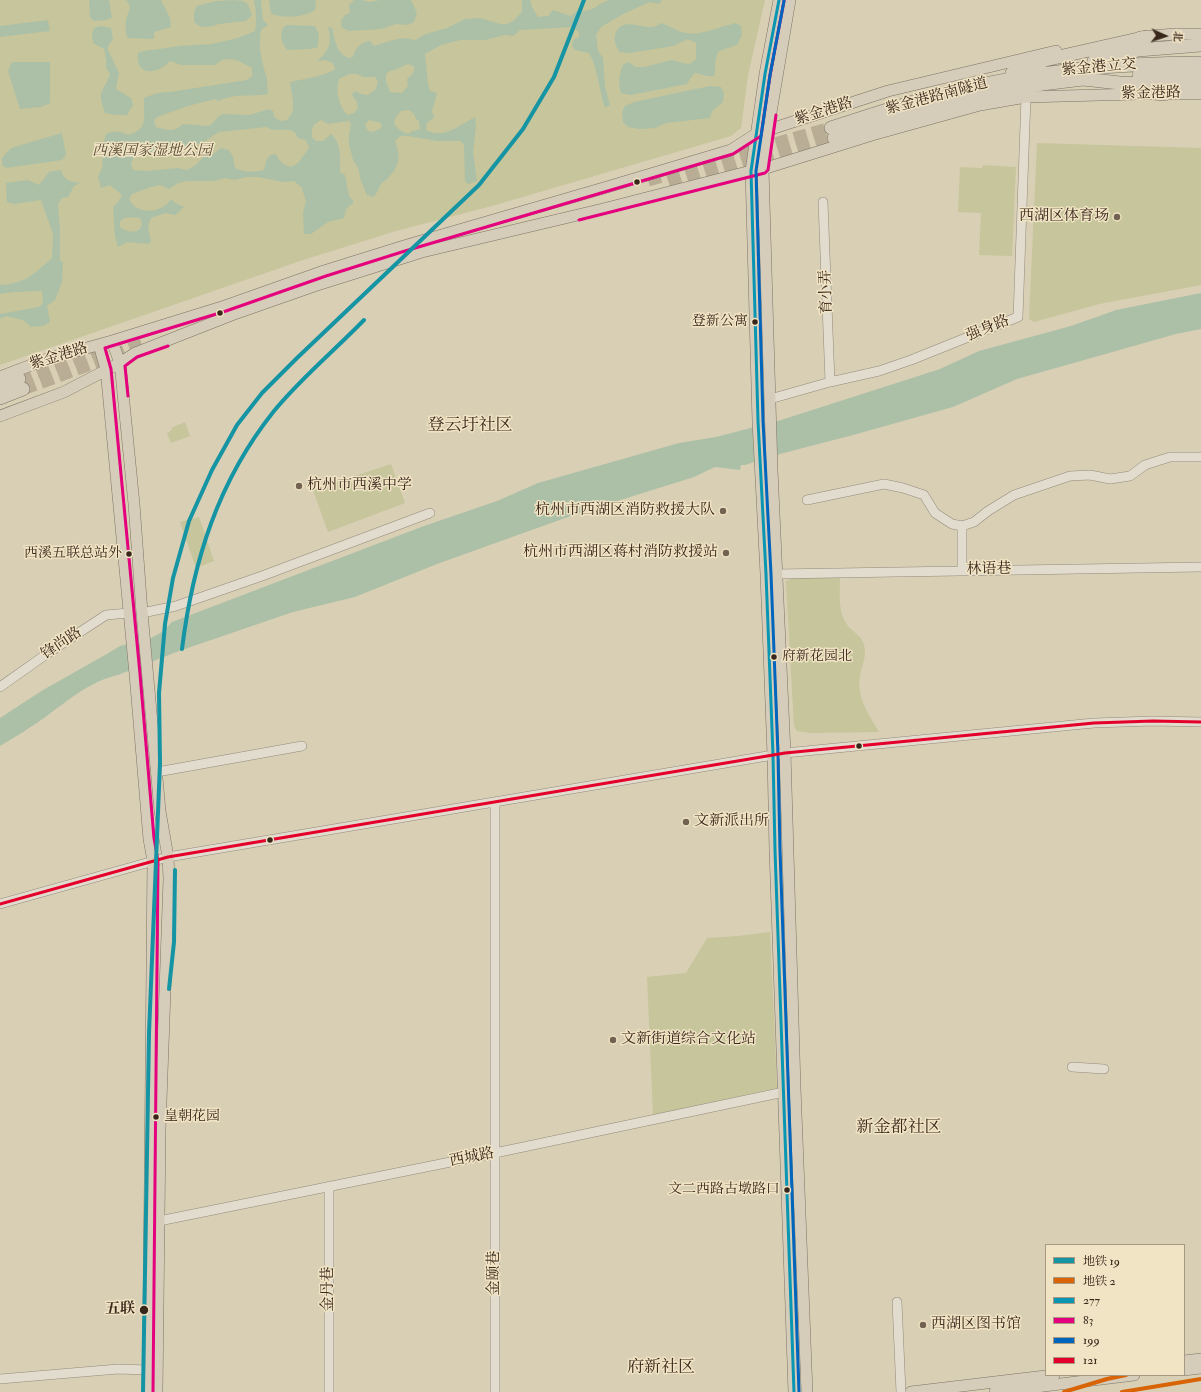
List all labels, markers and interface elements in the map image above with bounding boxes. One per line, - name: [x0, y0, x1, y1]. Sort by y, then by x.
- north arrow: [1145, 16, 1185, 56]
- text: 北: [1171, 31, 1184, 42]
- street label: 紫金港立交: [1061, 56, 1137, 80]
- street label: 紫金港路南隧道: [884, 75, 990, 119]
- street label: 紫金港路: [1121, 84, 1181, 104]
- street label: 紫金港路: [793, 94, 855, 130]
- park label: 西溪国家湿地公园: [92, 143, 212, 161]
- unlabelled marker: [632, 177, 642, 187]
- place label: 西湖区体育场: [1019, 208, 1109, 226]
- marker: 西湖区体育场: [1112, 212, 1122, 222]
- street label: 育小弄: [817, 269, 837, 315]
- unlabelled marker: [215, 308, 225, 318]
- street label: 强身路: [964, 312, 1012, 346]
- place label: 登新公寓: [692, 314, 748, 330]
- marker: 登新公寓: [750, 317, 760, 327]
- street label: 紫金港路: [28, 340, 90, 374]
- district label: 登云圩社区: [428, 416, 512, 436]
- place label: 杭州市西溪中学: [307, 477, 412, 495]
- marker: 杭州市西溪中学: [294, 481, 304, 491]
- place label: 杭州市西湖区消防救援大队: [535, 502, 715, 520]
- marker: 杭州市西湖区消防救援大队: [718, 506, 728, 516]
- place label: 杭州市西湖区蒋村消防救援站: [523, 544, 718, 562]
- place label: 西溪五联总站外: [24, 546, 122, 562]
- marker: 杭州市西湖区蒋村消防救援站: [721, 548, 731, 558]
- marker: 西溪五联总站外: [124, 549, 134, 559]
- street label: 林语巷: [966, 561, 1012, 579]
- street label: 锋尚路: [38, 624, 86, 664]
- place label: 府新花园北: [782, 649, 852, 665]
- marker: 府新花园北: [769, 652, 779, 662]
- unlabelled marker: [854, 741, 864, 751]
- place label: 文新派出所: [694, 813, 769, 831]
- marker: 文新派出所: [681, 817, 691, 827]
- unlabelled marker: [265, 835, 275, 845]
- place label: 文新街道综合文化站: [621, 1031, 756, 1049]
- marker: 文新街道综合文化站: [608, 1035, 618, 1045]
- place label: 皇朝花园: [164, 1109, 220, 1125]
- marker: 皇朝花园: [151, 1112, 161, 1122]
- district label: 新金都社区: [857, 1118, 941, 1138]
- street label: 西城路: [448, 1145, 496, 1171]
- place label: 文二西路古墩路口: [668, 1182, 780, 1198]
- marker: 文二西路古墩路口: [782, 1185, 792, 1195]
- legend: [1045, 1244, 1185, 1376]
- street label: 金颐巷: [486, 1251, 504, 1295]
- text: 地铁 19: [1083, 1254, 1120, 1269]
- street label: 金丹巷: [320, 1267, 338, 1311]
- text: 地铁 2: [1083, 1274, 1116, 1289]
- text: 277: [1083, 1293, 1100, 1308]
- place label: 五联: [105, 1301, 135, 1319]
- marker: 五联: [138, 1304, 150, 1316]
- text: 83: [1083, 1313, 1093, 1328]
- place label: 西湖区图书馆: [931, 1316, 1021, 1334]
- marker: 西湖区图书馆: [918, 1320, 928, 1330]
- text: 199: [1083, 1333, 1100, 1348]
- text: 121: [1083, 1353, 1098, 1368]
- district label: 府新社区: [627, 1358, 695, 1378]

